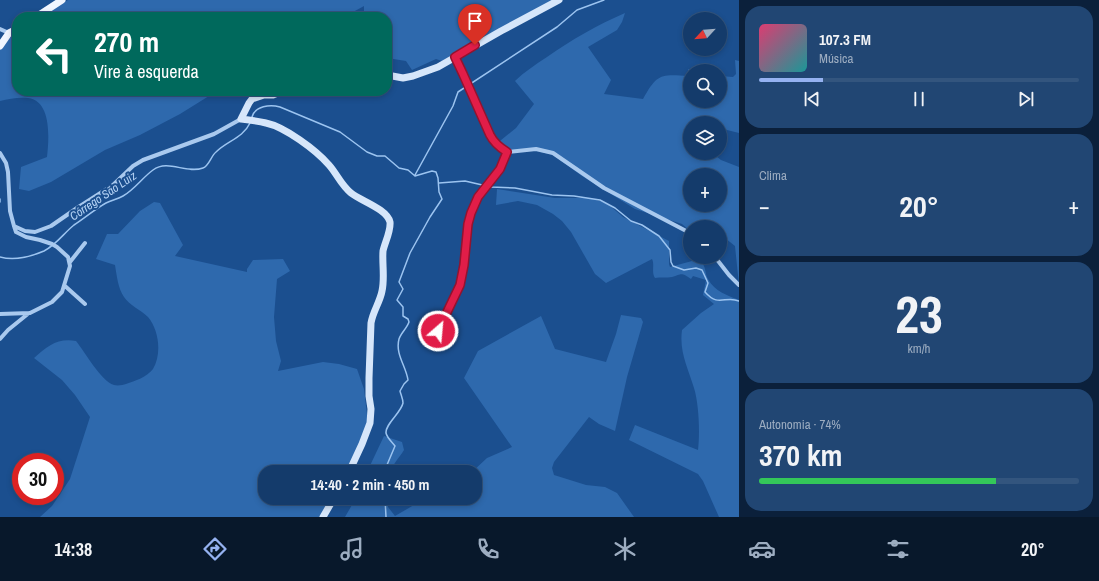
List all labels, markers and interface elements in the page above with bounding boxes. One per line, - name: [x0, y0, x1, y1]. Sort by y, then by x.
- pin: [458, 4, 492, 45]
- icon: arrive: [464, 10, 486, 32]
- north arrow: [683, 12, 727, 56]
- map controls: [683, 12, 727, 264]
- text: 270 m: [94, 23, 159, 61]
- icon: left: [28, 28, 80, 80]
- text: 107.3 FM: [819, 29, 871, 50]
- text: Música: [819, 50, 853, 67]
- text: Vire à esquerda: [94, 59, 199, 84]
- button: search: [683, 64, 727, 108]
- icon: previous: [801, 88, 823, 110]
- icon: pause: [908, 88, 930, 110]
- icon: next: [1015, 88, 1037, 110]
- button: layers: [683, 116, 727, 160]
- text: Clima: [759, 167, 787, 184]
- water label: Córrego São Luiz: [67, 168, 140, 224]
- button: +: [683, 168, 727, 212]
- text: 20°: [899, 186, 939, 226]
- text: −: [759, 191, 770, 221]
- text: +: [1068, 191, 1079, 221]
- button: −: [683, 220, 727, 264]
- text: 23: [895, 279, 943, 349]
- position arrow: [417, 310, 459, 352]
- text: km/h: [907, 340, 931, 357]
- text: Autonomia · 74%: [759, 416, 841, 433]
- text: 370 km: [759, 435, 842, 475]
- speed limit sign: 30: [12, 453, 64, 505]
- text: 14:40 · 2 min · 450 m: [311, 474, 429, 495]
- icon: directions: [201, 535, 229, 563]
- icon: music: [338, 535, 366, 563]
- icon: phone: [474, 535, 502, 563]
- icon: climate: [611, 535, 639, 563]
- icon: car: [748, 535, 776, 563]
- icon: filters: [884, 535, 912, 563]
- text: 14:38: [54, 537, 92, 562]
- text: 20°: [1021, 537, 1045, 562]

